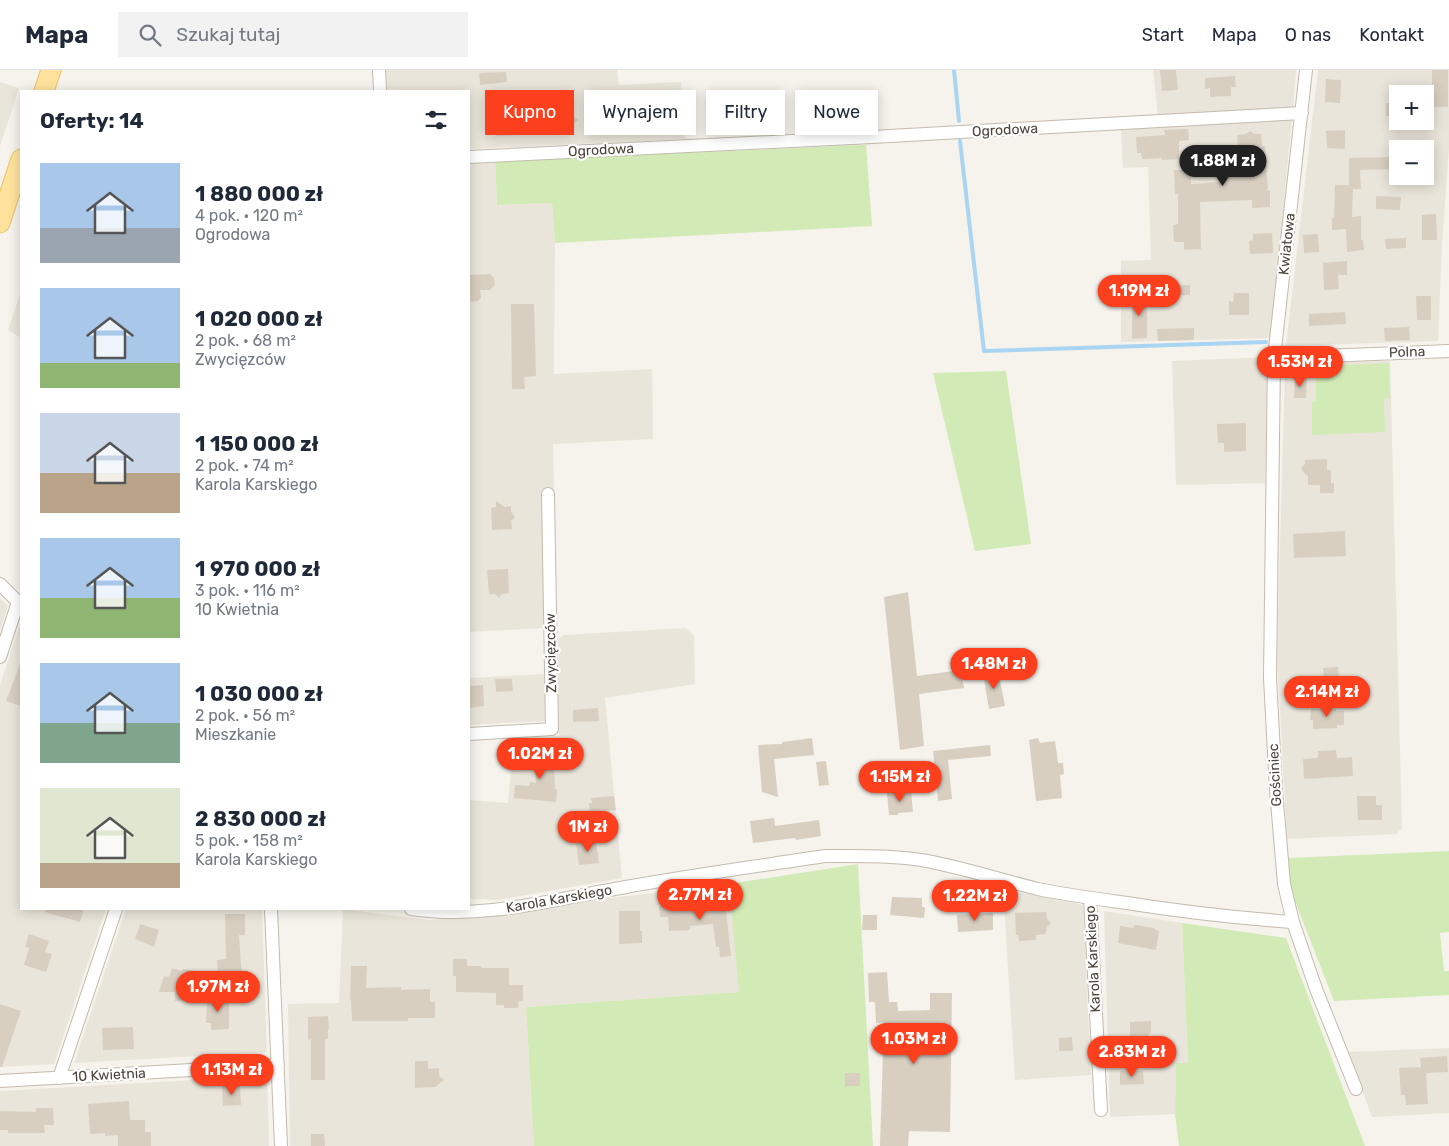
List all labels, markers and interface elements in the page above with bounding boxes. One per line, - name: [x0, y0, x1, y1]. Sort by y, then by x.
- search box: [118, 12, 468, 57]
- text: Mapa: [25, 21, 88, 49]
- icon: search: [136, 21, 164, 49]
- text: Szukaj tutaj: [176, 23, 280, 46]
- text: Start: [1142, 24, 1184, 46]
- text: Mapa: [1212, 24, 1257, 46]
- text: O nas: [1285, 24, 1331, 46]
- text: Kontakt: [1359, 24, 1424, 46]
- map controls: [1389, 85, 1434, 185]
- button: +: [1389, 85, 1434, 130]
- chip: Kupno: [485, 90, 574, 135]
- chip: Wynajem: [584, 90, 696, 135]
- chip: Filtry: [706, 90, 785, 135]
- chip: Nowe: [795, 90, 878, 135]
- icon: filters: [422, 106, 450, 134]
- text: Oferty: 14: [40, 108, 144, 133]
- street label: Ogrodowa: [972, 120, 1038, 140]
- street label: Ogrodowa: [568, 140, 634, 160]
- button: −: [1389, 140, 1434, 185]
- pin: 1.88M zł: [1171, 144, 1275, 187]
- text: 1.88M zł: [1190, 151, 1256, 170]
- text: 1 880 000 zł: [195, 181, 323, 206]
- icon: home: [80, 183, 140, 243]
- text: 4 pok. · 120 m²: [195, 206, 303, 225]
- street label: Kwiatowa: [1275, 212, 1299, 276]
- text: Ogrodowa: [195, 225, 270, 244]
- pin: 1.19M zł: [1087, 274, 1191, 317]
- text: 1.19M zł: [1109, 281, 1169, 300]
- text: 1 020 000 zł: [195, 306, 323, 331]
- icon: home: [80, 308, 140, 368]
- text: 2 pok. · 68 m²: [195, 331, 296, 350]
- street label: Polna: [1388, 343, 1426, 361]
- pin: 1.53M zł: [1248, 346, 1352, 388]
- text: Zwycięzców: [195, 350, 286, 369]
- text: 1.53M zł: [1268, 352, 1332, 371]
- text: 1 150 000 zł: [195, 431, 319, 456]
- icon: home: [80, 433, 140, 493]
- text: 2 pok. · 74 m²: [195, 456, 294, 475]
- text: Karola Karskiego: [195, 475, 317, 494]
- text: 1 970 000 zł: [195, 556, 320, 581]
- icon: home: [80, 558, 140, 618]
- text: 3 pok. · 116 m²: [195, 581, 300, 600]
- text: 10 Kwietnia: [195, 600, 279, 619]
- street label: Zwycięzców: [542, 613, 560, 693]
- pin: 1.48M zł: [942, 648, 1046, 690]
- text: 1.48M zł: [961, 654, 1027, 673]
- pin: 2.14M zł: [1275, 676, 1379, 718]
- text: 1 030 000 zł: [195, 681, 323, 706]
- text: 2.14M zł: [1295, 682, 1359, 701]
- icon: home: [80, 683, 140, 743]
- text: 2 pok. · 56 m²: [195, 706, 295, 725]
- text: Mieszkanie: [195, 725, 276, 744]
- pin: 1.02M zł: [488, 738, 592, 780]
- street label: Gościniec: [1265, 743, 1285, 807]
- text: 1.02M zł: [508, 744, 572, 763]
- pin: 1.15M zł: [848, 760, 952, 803]
- text: 1.15M zł: [870, 767, 930, 786]
- text: 2 830 000 zł: [195, 806, 326, 831]
- icon: home: [80, 808, 140, 868]
- pin: 1M zł: [553, 810, 623, 853]
- text: 1M zł: [569, 817, 607, 836]
- text: 5 pok. · 158 m²: [195, 831, 303, 850]
- text: Karola Karskiego: [195, 850, 317, 869]
- pin: 2.77M zł: [648, 878, 752, 921]
- pin: 1.22M zł: [923, 880, 1027, 922]
- street label: Karola Karskiego: [505, 881, 613, 917]
- text: 2.77M zł: [668, 885, 732, 904]
- text: 1.22M zł: [943, 886, 1007, 905]
- street label: Karola Karskiego: [1082, 905, 1104, 1013]
- pin: 1.97M zł: [166, 970, 270, 1013]
- text: 1.97M zł: [187, 977, 249, 996]
- pin: 1.03M zł: [862, 1022, 966, 1065]
- text: 1.03M zł: [882, 1029, 946, 1048]
- pin: 2.83M zł: [1080, 1036, 1184, 1078]
- text: 2.83M zł: [1098, 1042, 1166, 1061]
- pin: 1.13M zł: [180, 1054, 284, 1096]
- text: 1.13M zł: [202, 1060, 262, 1079]
- street label: 10 Kwietnia: [72, 1065, 146, 1085]

